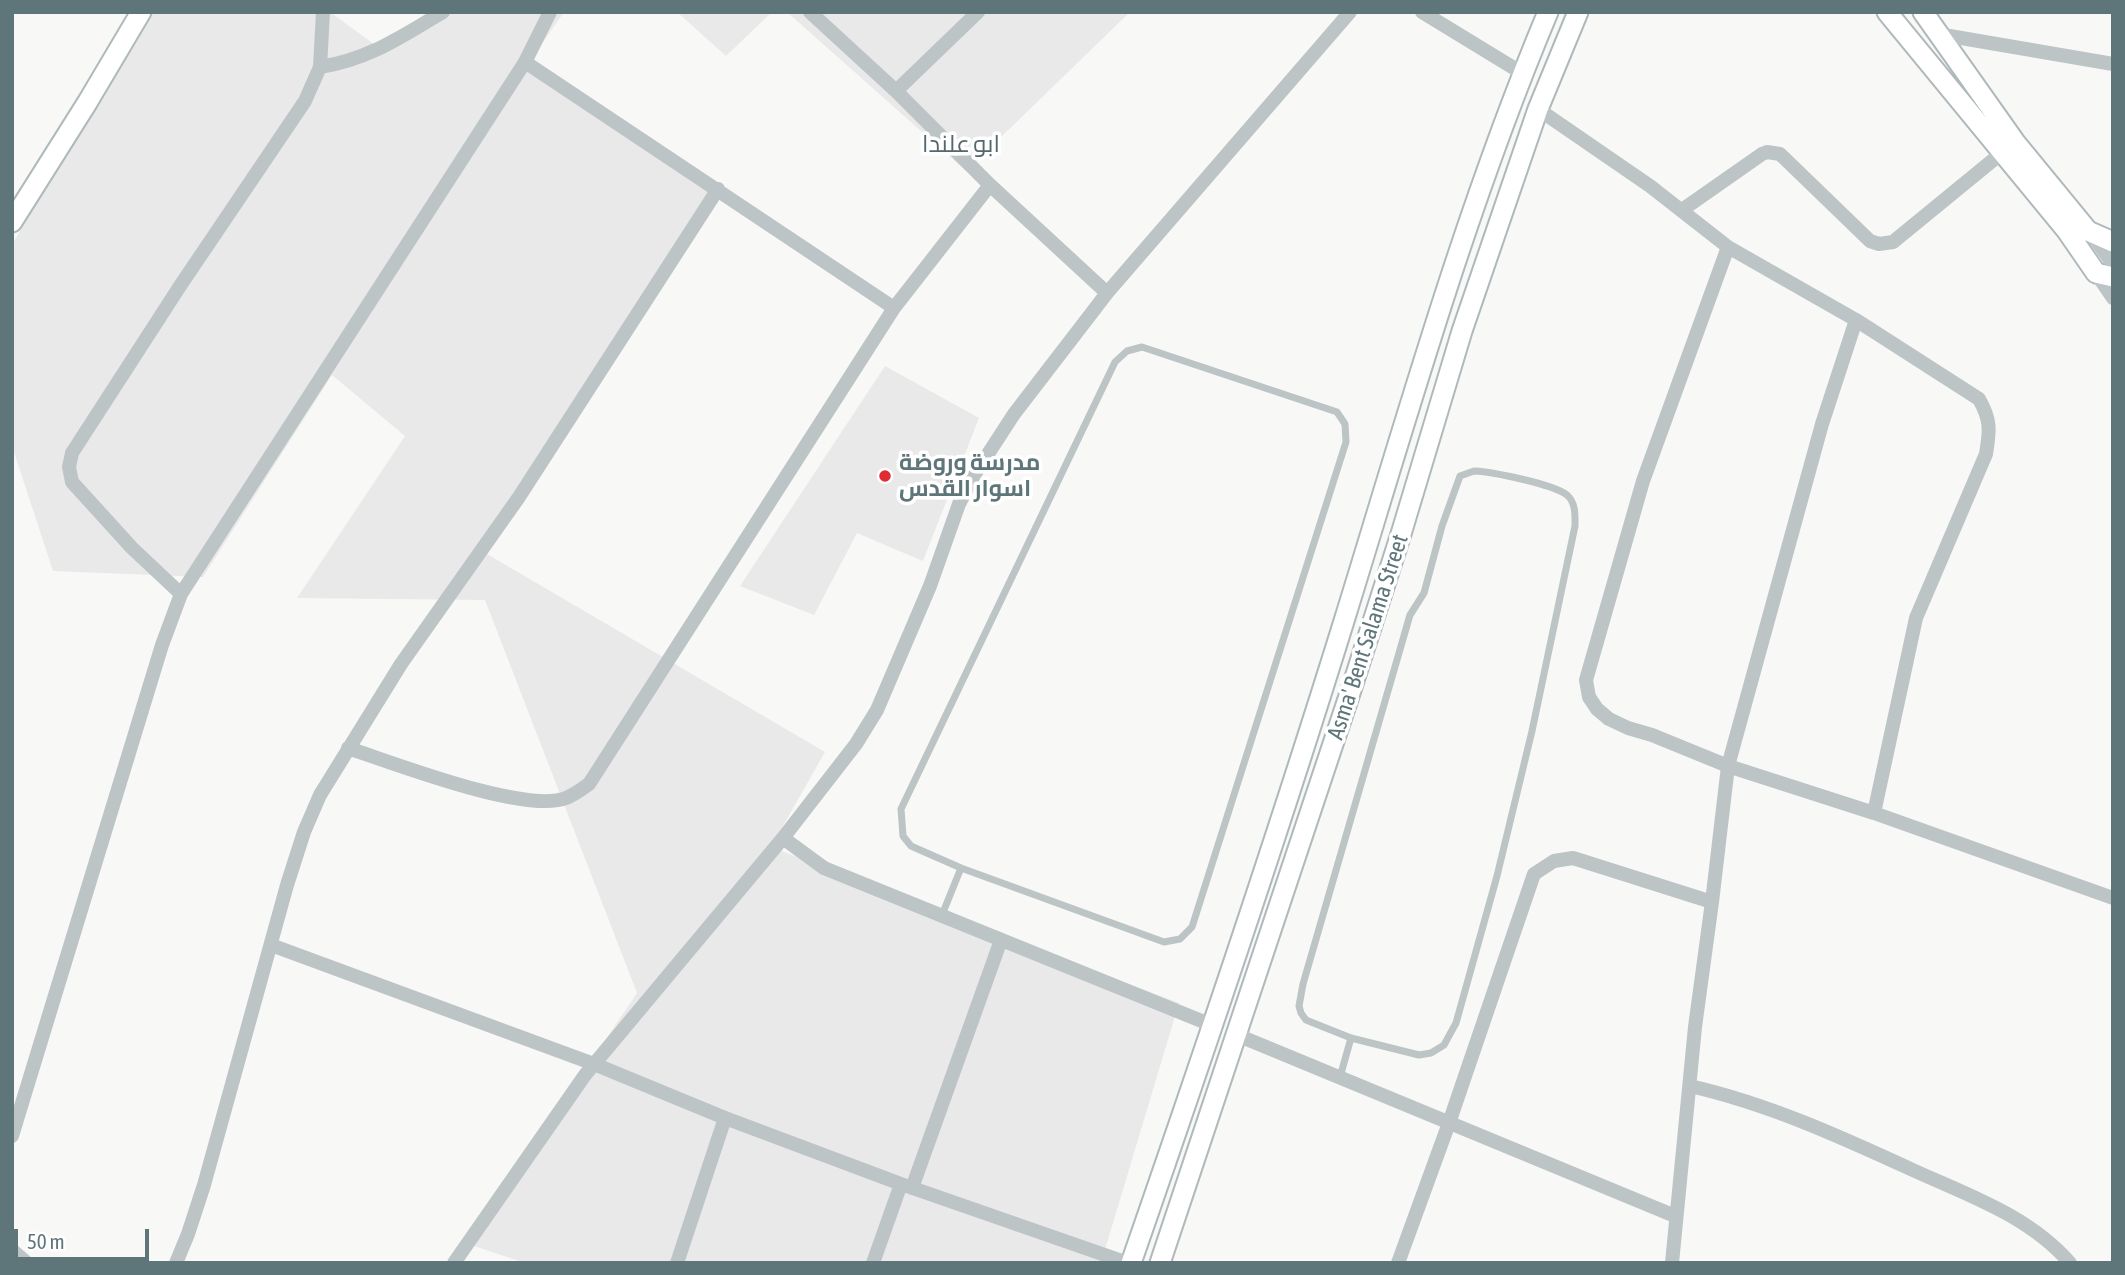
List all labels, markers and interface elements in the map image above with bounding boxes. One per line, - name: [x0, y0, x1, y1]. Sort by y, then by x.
- district label: ابو علندا: [922, 130, 1000, 158]
- place label: مدرسة وروضة اسوار القدس: [899, 449, 1041, 503]
- marker: مدرسة وروضة اسوار القدس: [877, 468, 893, 484]
- street label: Asma' Bent Salama Street: [1322, 531, 1414, 743]
- scale bar: [18, 1216, 152, 1260]
- text: 50 m: [27, 1229, 65, 1253]

